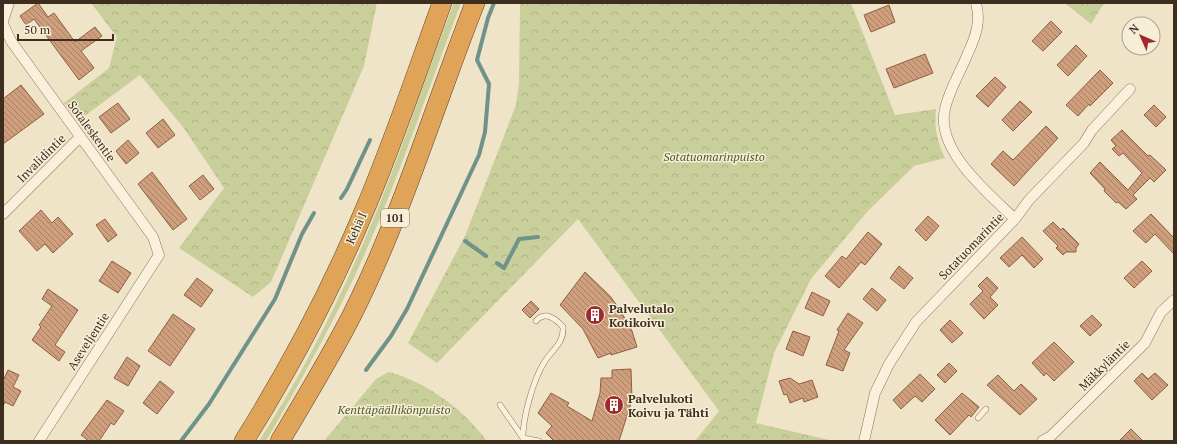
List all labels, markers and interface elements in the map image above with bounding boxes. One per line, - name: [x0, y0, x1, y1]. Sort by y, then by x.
- scale bar: [18, 16, 113, 42]
- north arrow: [1121, 16, 1161, 56]
- text: N: [1126, 21, 1142, 37]
- text: 50 m: [24, 22, 51, 37]
- street label: Sotaleskentie: [65, 98, 119, 164]
- street label: Invalidintie: [14, 131, 68, 185]
- park label: Sotatuomarinpuisto: [663, 149, 765, 164]
- road number: 101: [381, 209, 409, 227]
- street label: Sotatuomarintie: [935, 209, 1007, 283]
- street label: Kehä I: [342, 210, 370, 246]
- place label: Palvelutalo Kotikoivu: [609, 301, 674, 330]
- building icon: Palvelutalo Kotikoivu: [584, 304, 606, 326]
- street label: Aseveljentie: [64, 309, 112, 373]
- street label: Mäkkyläntie: [1075, 336, 1133, 394]
- place label: Palvelukoti Koivu ja Tähti: [628, 391, 709, 420]
- building icon: Palvelukoti Koivu ja Tähti: [603, 394, 625, 416]
- park label: Kenttäpäällikönpuisto: [336, 402, 451, 417]

